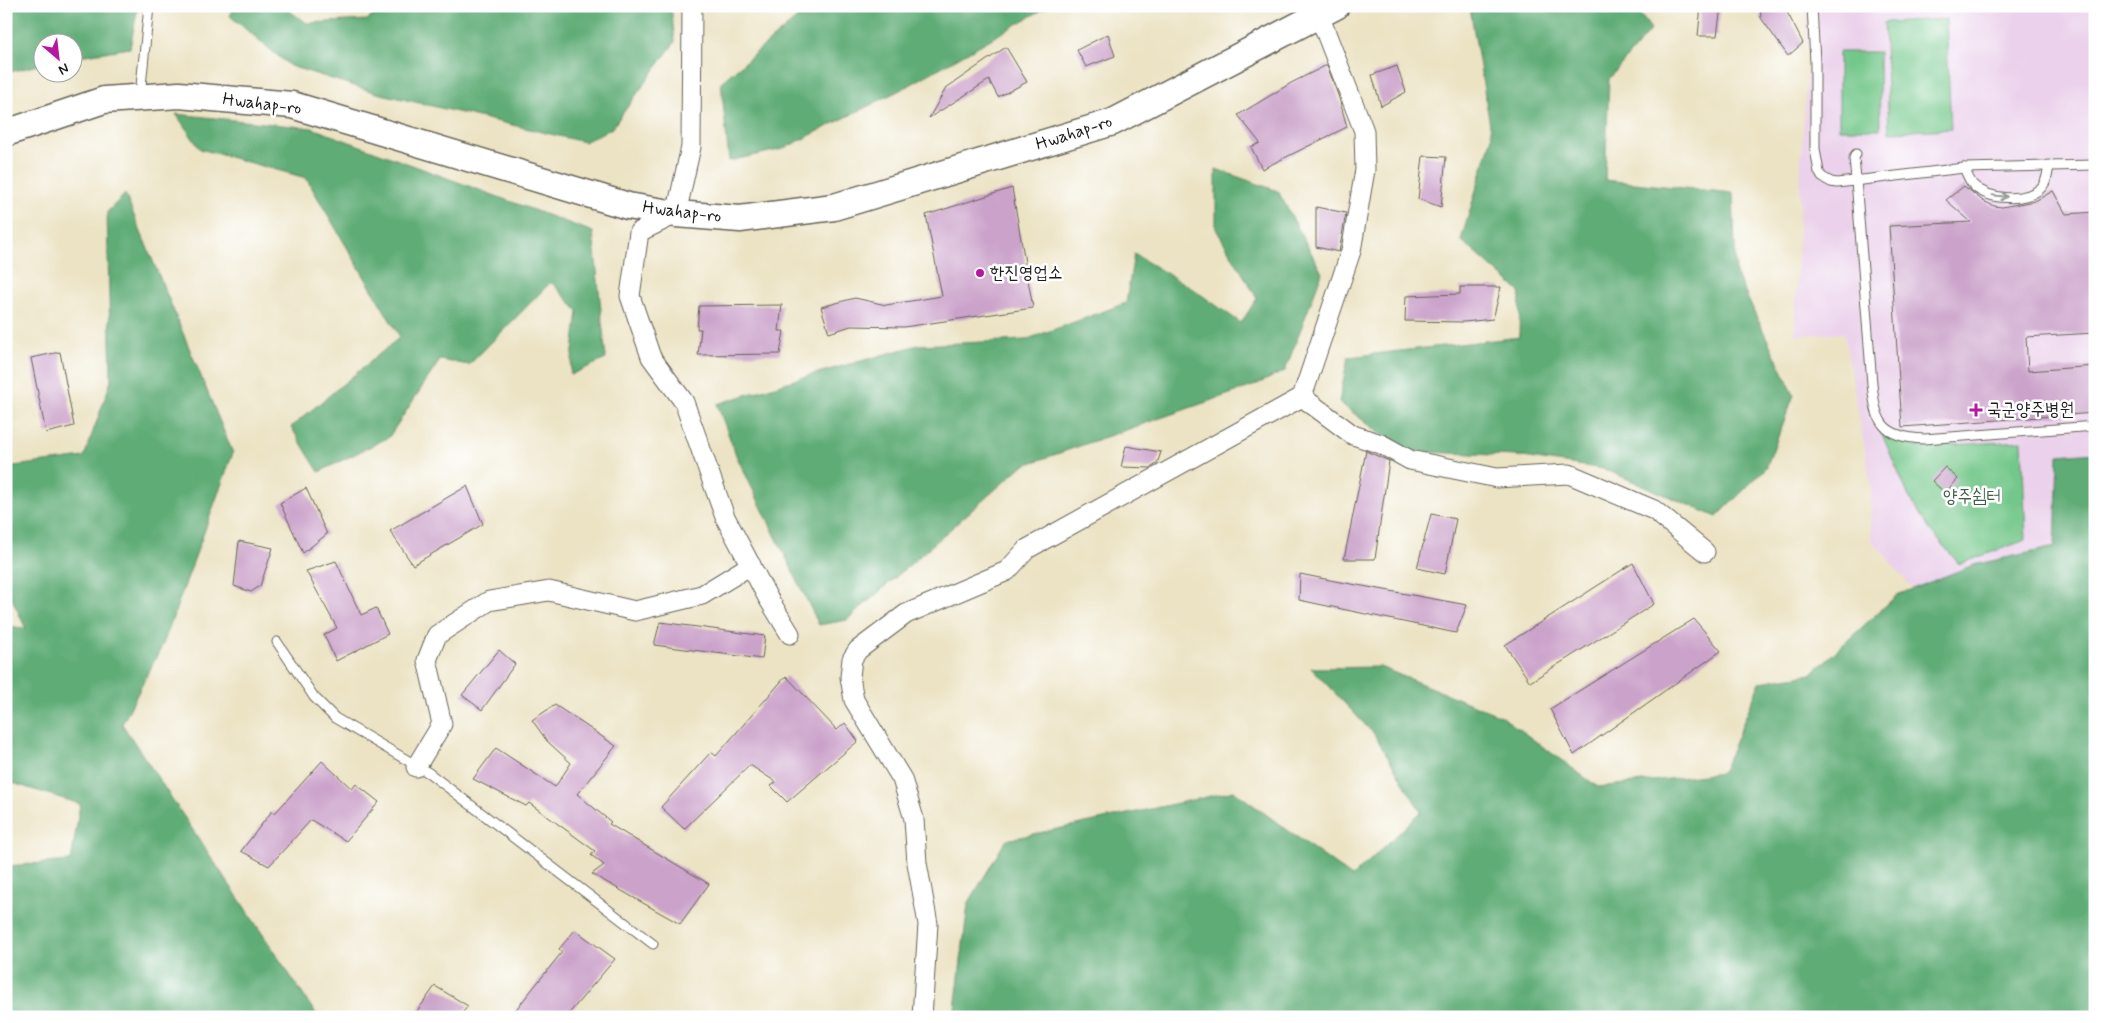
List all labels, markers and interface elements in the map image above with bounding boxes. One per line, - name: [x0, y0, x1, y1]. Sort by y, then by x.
- north arrow: [32, 32, 82, 82]
- text: N: [55, 58, 72, 79]
- street label: Hwahap-ro: [221, 87, 303, 121]
- street label: Hwahap-ro: [1033, 109, 1115, 157]
- one-way arrow: [1992, 191, 2008, 201]
- street label: Hwahap-ro: [641, 195, 723, 229]
- place label: 한진영업소: [990, 261, 1062, 285]
- marker: 한진영업소: [974, 267, 986, 279]
- place label: 국군양주병원: [1987, 398, 2074, 422]
- marker: 국군양주병원: [1969, 403, 1983, 417]
- park label: 양주쉼터: [1943, 485, 2001, 509]

